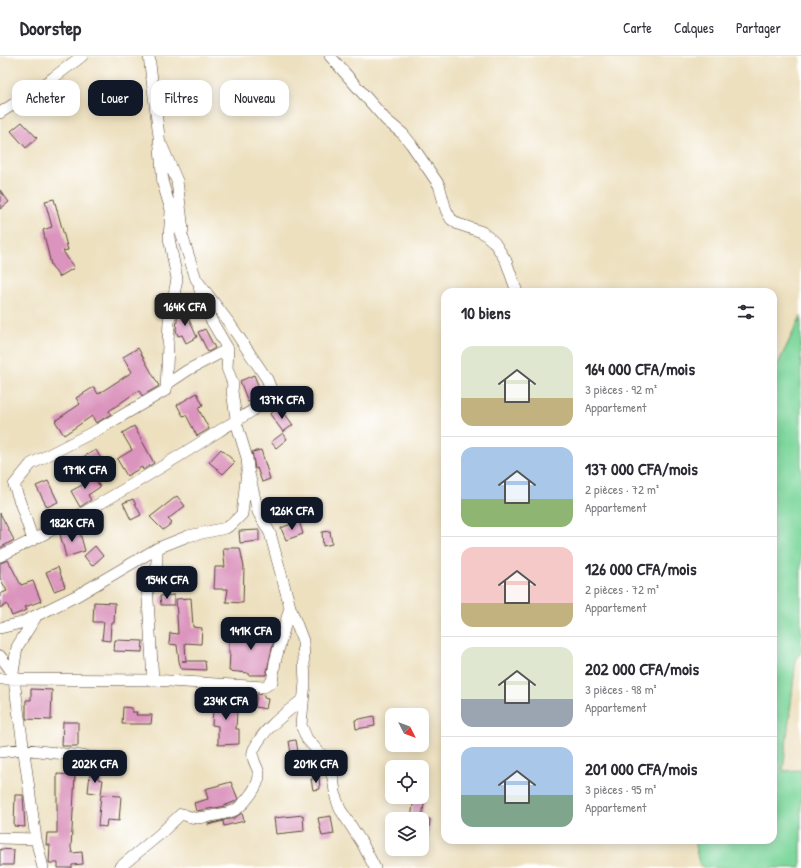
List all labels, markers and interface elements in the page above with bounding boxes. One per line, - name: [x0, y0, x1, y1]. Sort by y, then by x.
- text: Doorstep: [20, 15, 81, 41]
- text: Carte: [623, 18, 652, 37]
- text: Calques: [674, 18, 714, 37]
- text: Partager: [736, 18, 781, 37]
- chip: Acheter: [12, 80, 80, 116]
- chip: Louer: [88, 80, 143, 116]
- chip: Filtres: [151, 80, 212, 116]
- chip: Nouveau: [220, 80, 289, 116]
- pin: 164K CFA: [144, 293, 226, 327]
- text: 164K CFA: [164, 297, 206, 315]
- text: 10 biens: [461, 301, 511, 324]
- icon: filters: [735, 301, 757, 323]
- text: 164 000 CFA/mois: [585, 357, 695, 380]
- icon: home: [493, 362, 541, 410]
- text: 3 pièces · 92 m²: [585, 380, 657, 398]
- pin: 137K CFA: [241, 386, 323, 420]
- text: 137K CFA: [259, 390, 305, 408]
- text: Appartement: [585, 398, 647, 416]
- pin: 171K CFA: [44, 456, 126, 490]
- text: 137 000 CFA/mois: [585, 457, 698, 480]
- text: 171K CFA: [63, 460, 107, 478]
- icon: home: [493, 463, 541, 511]
- text: 2 pièces · 72 m²: [585, 480, 659, 498]
- pin: 126K CFA: [251, 497, 333, 531]
- text: Appartement: [585, 498, 647, 516]
- text: 126K CFA: [270, 501, 314, 519]
- pin: 182K CFA: [31, 509, 113, 543]
- text: 182K CFA: [50, 513, 94, 531]
- text: 126 000 CFA/mois: [585, 557, 697, 580]
- icon: home: [493, 563, 541, 611]
- pin: 154K CFA: [126, 566, 208, 600]
- text: 154K CFA: [145, 570, 189, 588]
- text: 2 pièces · 72 m²: [585, 580, 659, 598]
- text: Appartement: [585, 598, 647, 616]
- pin: 141K CFA: [210, 617, 292, 651]
- text: 141K CFA: [230, 621, 272, 639]
- text: 202 000 CFA/mois: [585, 657, 699, 680]
- icon: home: [493, 663, 541, 711]
- text: 3 pièces · 98 m²: [585, 680, 657, 698]
- pin: 234K CFA: [185, 687, 267, 721]
- text: 234K CFA: [204, 691, 248, 709]
- text: Appartement: [585, 698, 647, 716]
- north arrow: [385, 708, 429, 752]
- map controls: [385, 708, 429, 856]
- pin: 202K CFA: [54, 750, 136, 784]
- pin: 201K CFA: [275, 750, 357, 784]
- text: 202K CFA: [72, 754, 118, 772]
- text: 201K CFA: [294, 754, 338, 772]
- text: 201 000 CFA/mois: [585, 757, 697, 780]
- button: locate: [385, 760, 429, 804]
- icon: home: [493, 763, 541, 811]
- text: 3 pièces · 95 m²: [585, 780, 656, 798]
- text: Appartement: [585, 798, 647, 816]
- button: layers: [385, 812, 429, 856]

